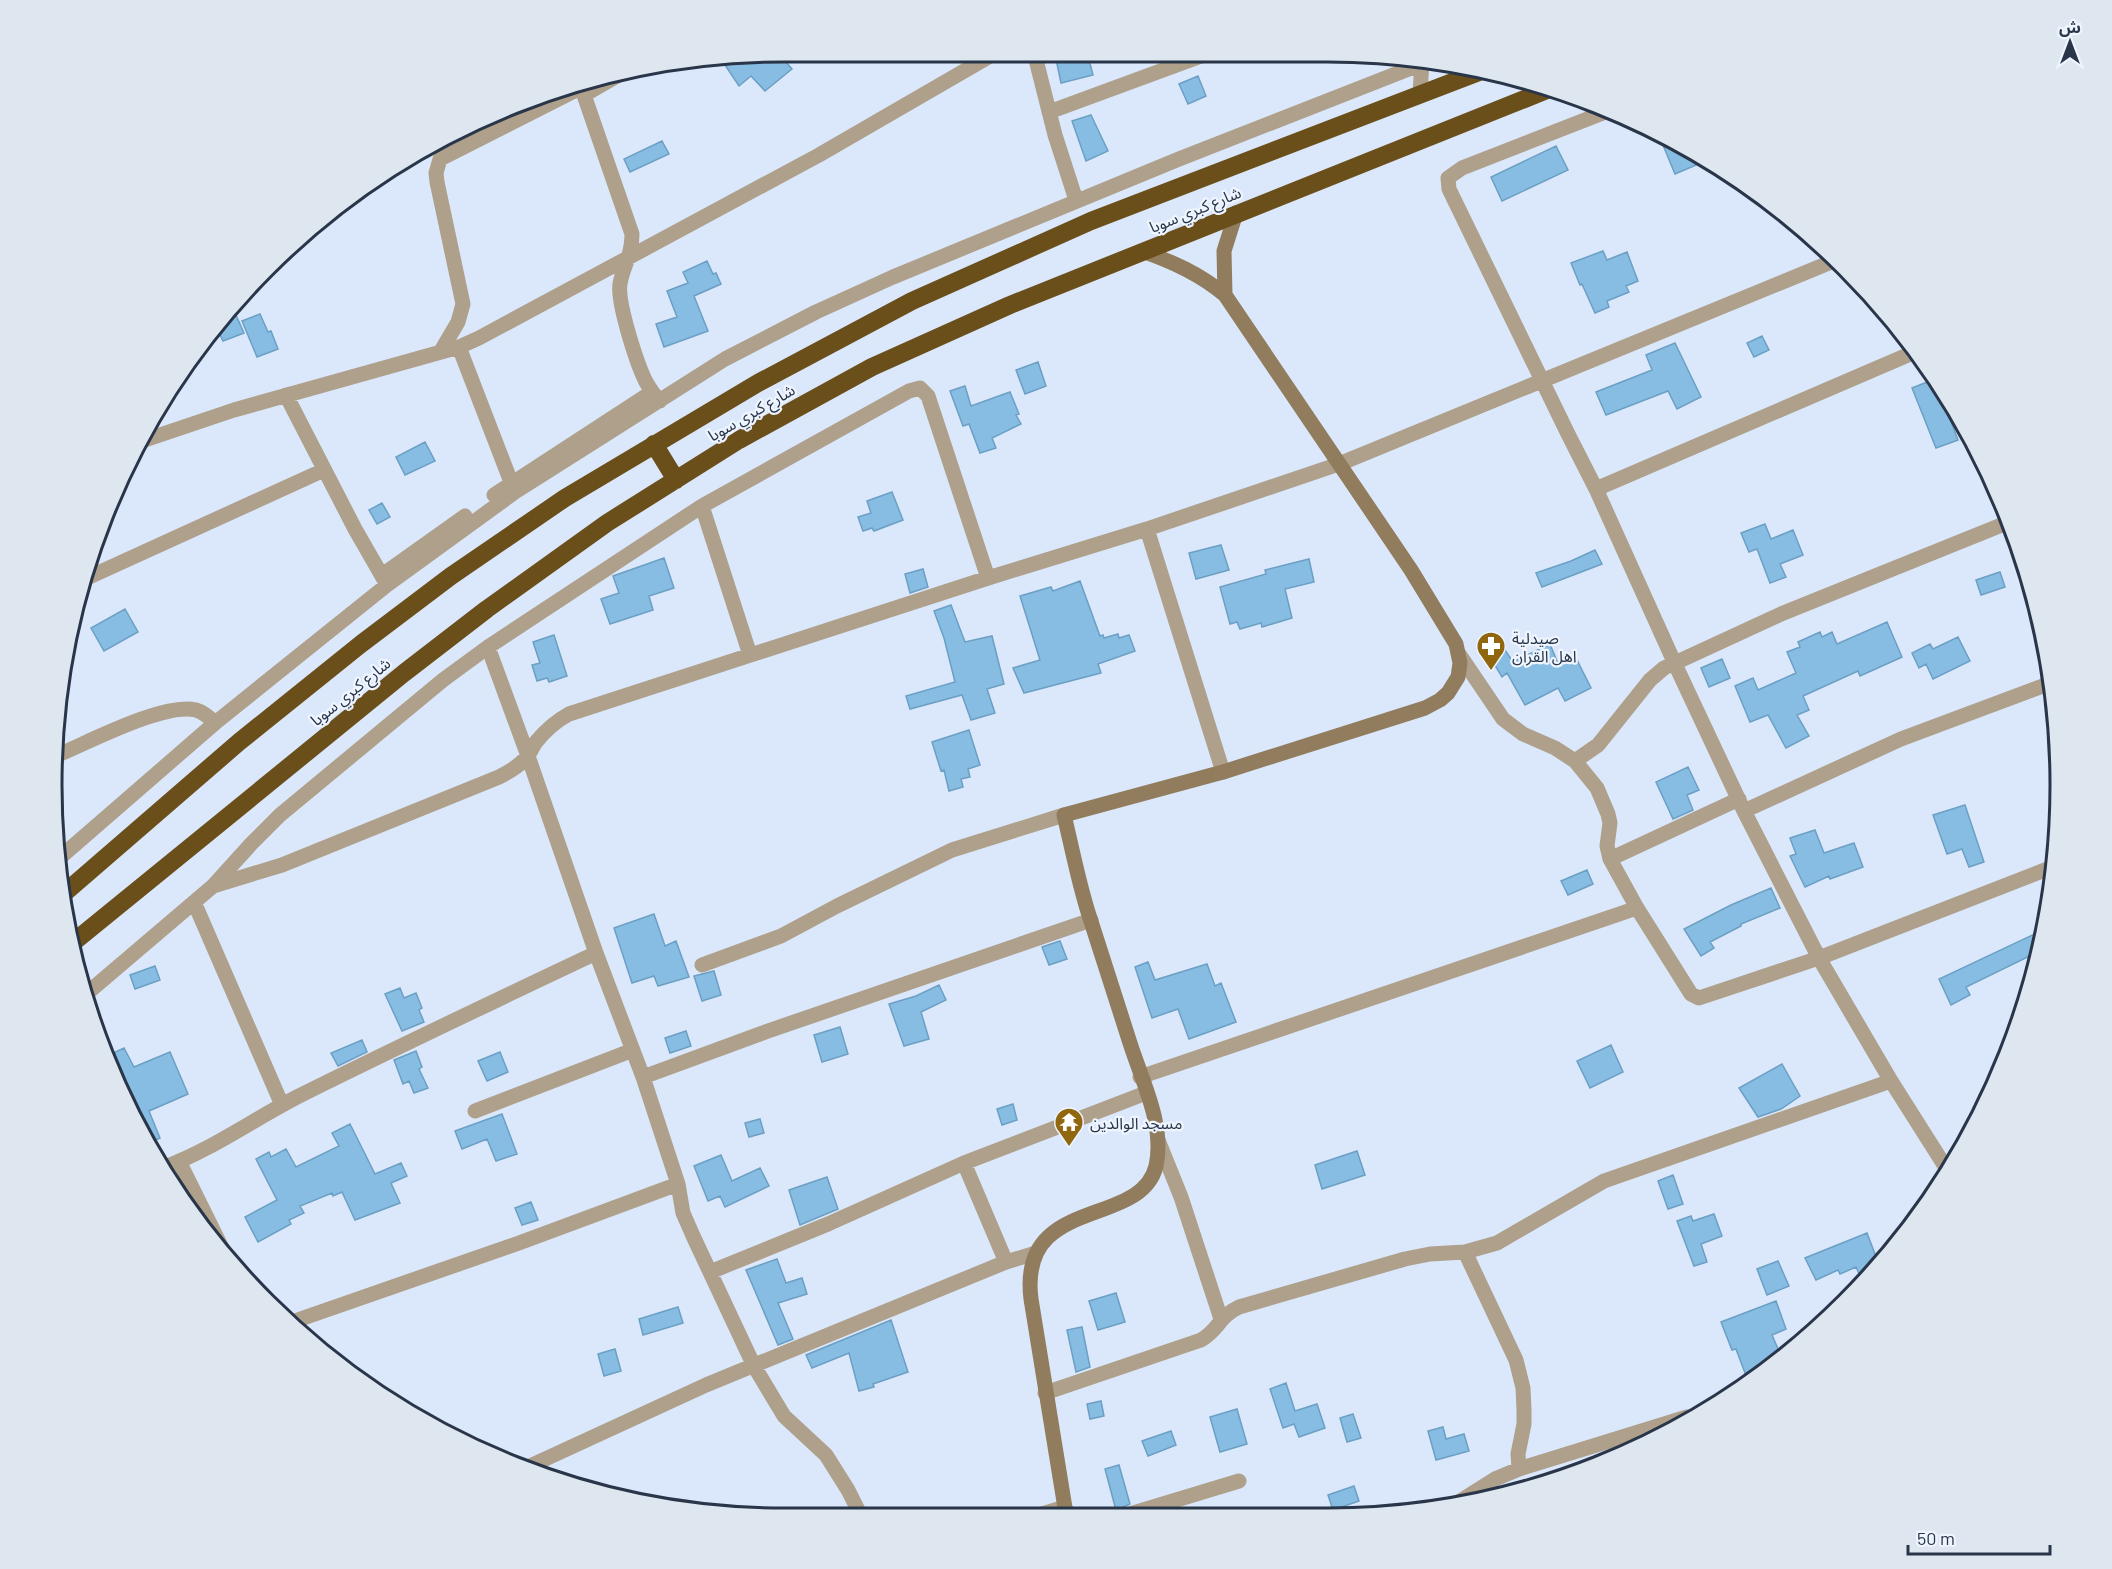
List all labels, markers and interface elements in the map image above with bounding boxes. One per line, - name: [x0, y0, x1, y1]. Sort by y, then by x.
- north arrow: [2040, 12, 2100, 72]
- text: ش: [2059, 17, 2081, 37]
- street label: شارع كبري سوبا: [1146, 182, 1245, 240]
- street label: شارع كبري سوبا: [704, 379, 800, 448]
- place label: صيدلية اهل القران: [1512, 628, 1576, 666]
- pharmacy icon: صيدلية اهل القران: [1475, 630, 1507, 672]
- street label: شارع كبري سوبا: [306, 653, 396, 732]
- temple icon: مسجد الوالدين: [1053, 1106, 1085, 1148]
- place label: مسجد الوالدين: [1090, 1113, 1182, 1133]
- scale bar: [1908, 1518, 2050, 1556]
- text: 50 m: [1917, 1527, 1955, 1549]

